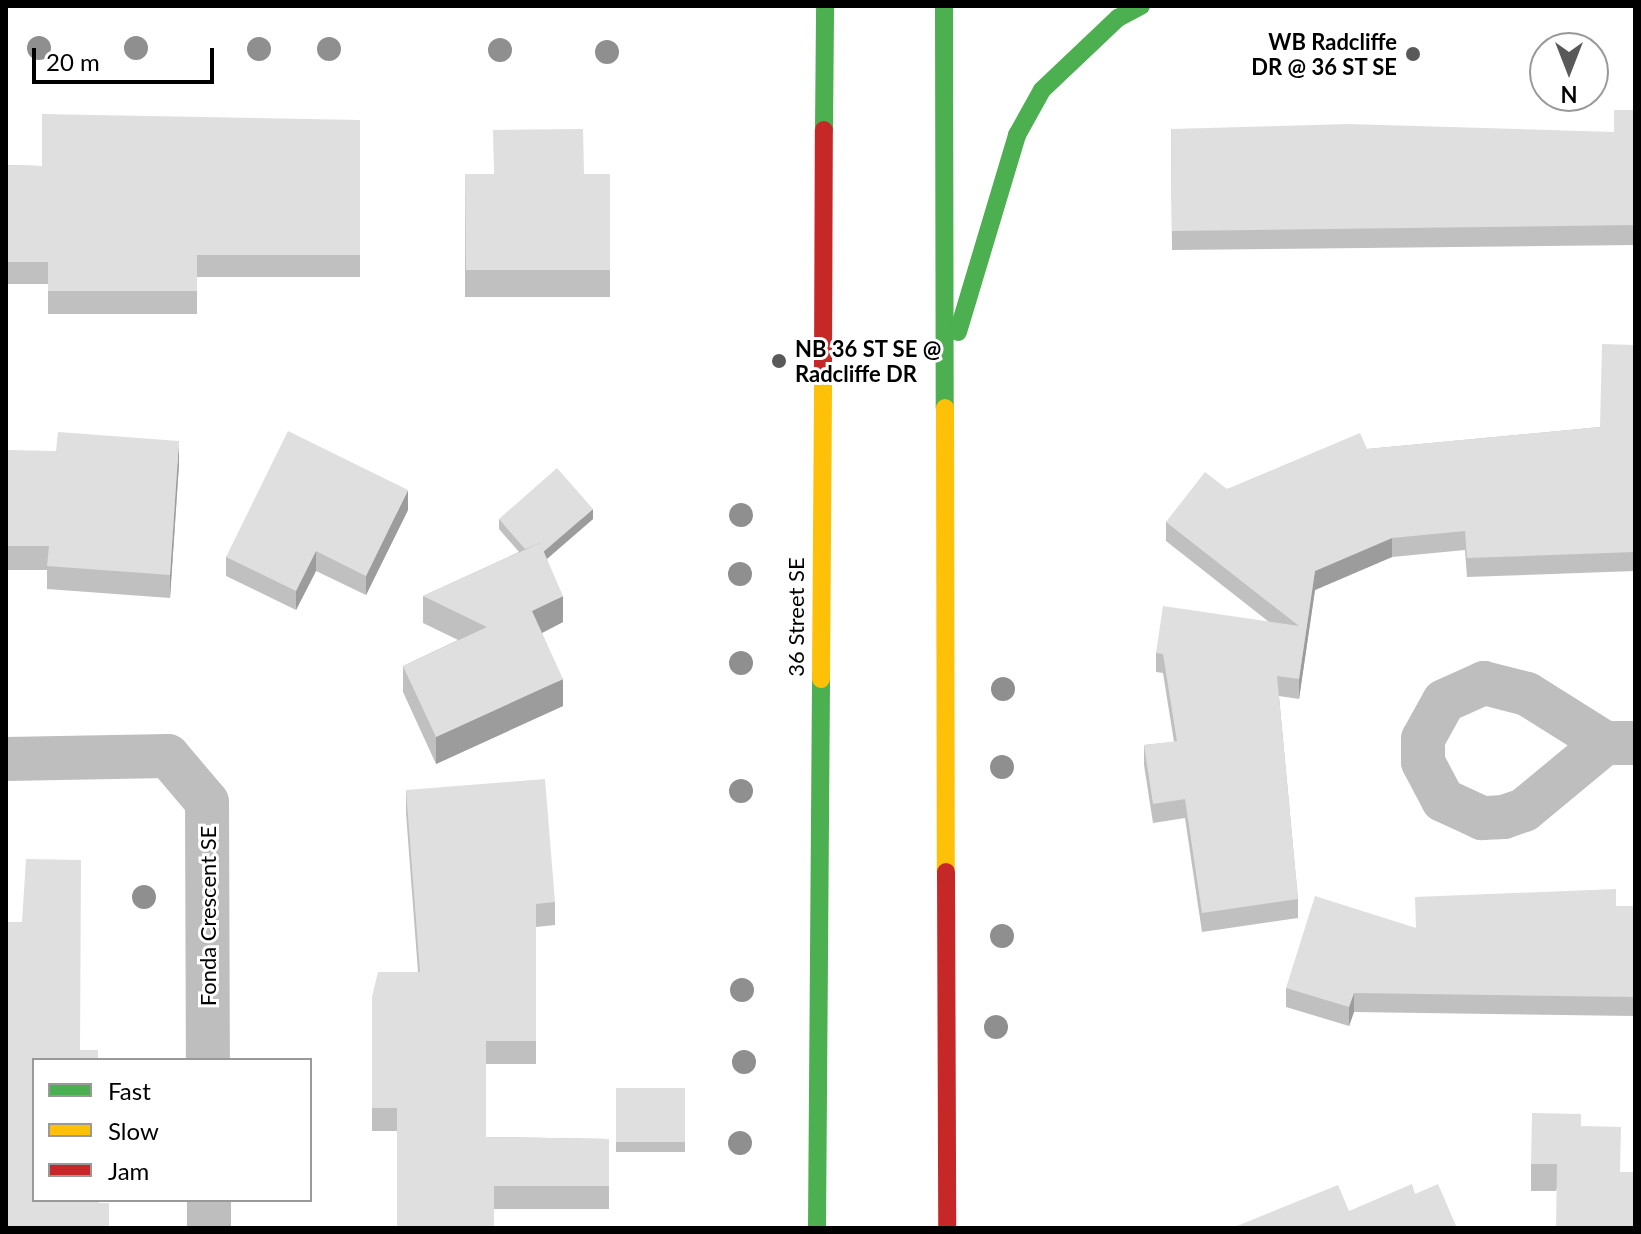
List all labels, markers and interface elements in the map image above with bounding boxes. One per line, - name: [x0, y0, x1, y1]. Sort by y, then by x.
- place label: WB Radcliffe DR @ 36 ST SE: [1251, 28, 1397, 80]
- scale bar: [36, 32, 218, 82]
- north arrow: [1529, 32, 1609, 112]
- marker: WB Radcliffe DR @ 36 ST SE: [1404, 45, 1422, 63]
- text: 20 m: [46, 47, 100, 76]
- text: N: [1561, 81, 1577, 108]
- place label: NB 36 ST SE @ Radcliffe DR: [795, 335, 942, 386]
- marker: NB 36 ST SE @ Radcliffe DR: [770, 352, 788, 370]
- street label: 36 Street SE: [783, 557, 809, 677]
- street label: Fonda Crescent SE: [195, 826, 221, 1006]
- legend: [32, 1058, 312, 1202]
- text: Fast: [108, 1076, 151, 1105]
- text: Slow: [108, 1116, 159, 1145]
- text: Jam: [108, 1156, 149, 1185]

